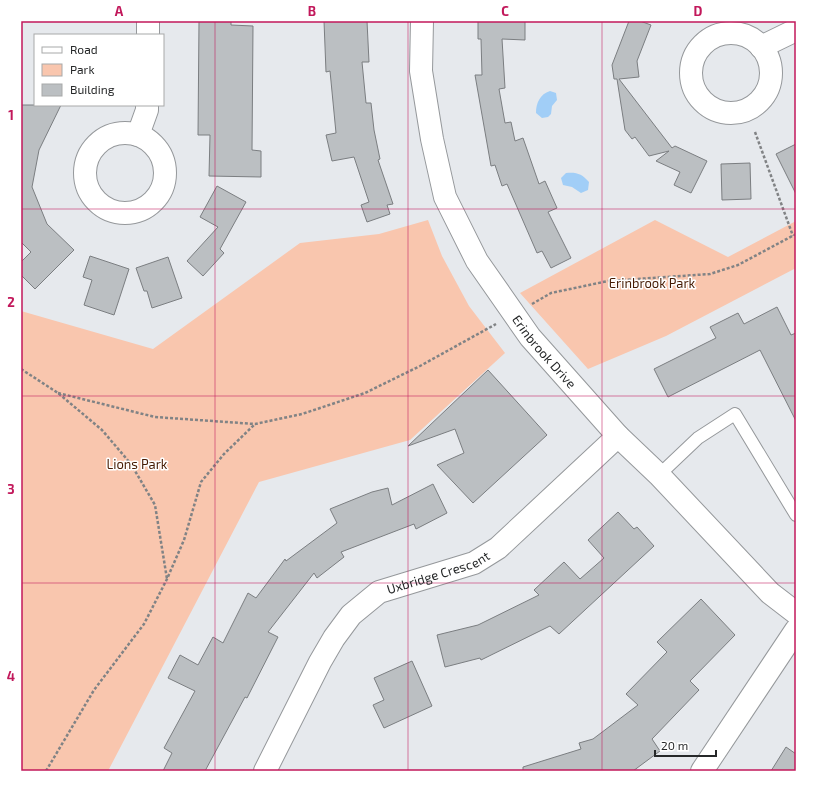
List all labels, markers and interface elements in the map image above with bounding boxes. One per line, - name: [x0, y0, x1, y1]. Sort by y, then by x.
- text: A: [115, 3, 124, 19]
- text: B: [308, 3, 316, 19]
- text: C: [501, 3, 509, 19]
- text: D: [694, 3, 703, 19]
- legend: [34, 34, 164, 106]
- text: Road: [70, 42, 98, 56]
- text: Park: [70, 62, 95, 76]
- text: Building: [70, 82, 115, 96]
- text: 1: [8, 107, 14, 123]
- park label: Erinbrook Park: [609, 275, 696, 291]
- text: 2: [7, 294, 15, 310]
- street label: Erinbrook Drive: [509, 312, 580, 392]
- park label: Lions Park: [107, 456, 168, 472]
- text: 3: [7, 481, 15, 497]
- street label: Uxbridge Crescent: [385, 547, 493, 597]
- text: 4: [7, 668, 15, 684]
- scale bar: [655, 732, 716, 758]
- text: 20 m: [661, 738, 688, 752]

